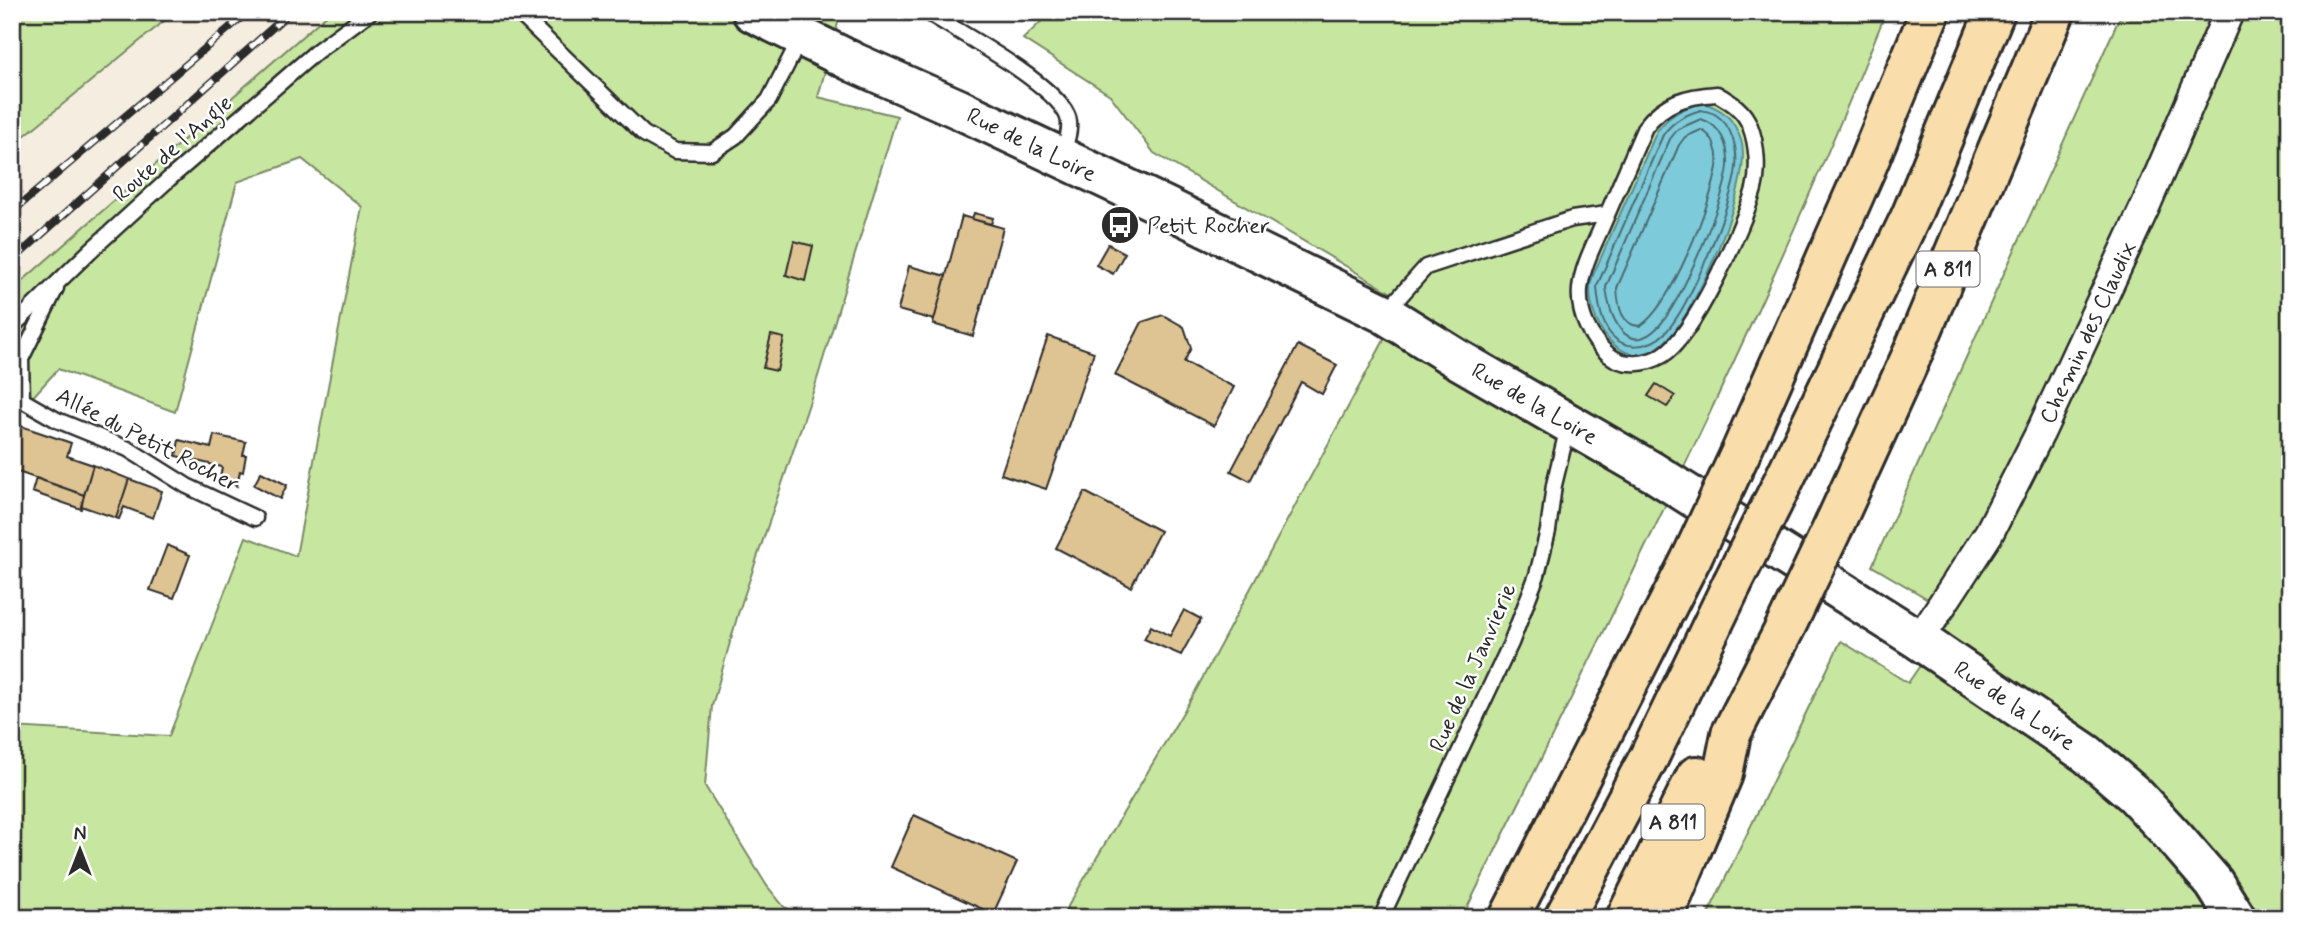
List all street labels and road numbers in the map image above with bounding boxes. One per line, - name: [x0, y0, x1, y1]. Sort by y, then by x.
- street label: Route de l'Angle: [107, 89, 241, 211]
- street label: Rue de la Loire: [961, 101, 1101, 190]
- street label: Chemin des Claudix: [2033, 237, 2144, 429]
- road number: A 811: [1916, 252, 1980, 286]
- street label: Rue de la Loire: [1466, 357, 1602, 453]
- street label: Allée du Petit Rocher: [50, 382, 244, 500]
- street label: Rue de la Janvierie: [1423, 579, 1525, 757]
- street label: Rue de la Loire: [1947, 655, 2081, 758]
- road number: A 811: [1642, 804, 1704, 840]

